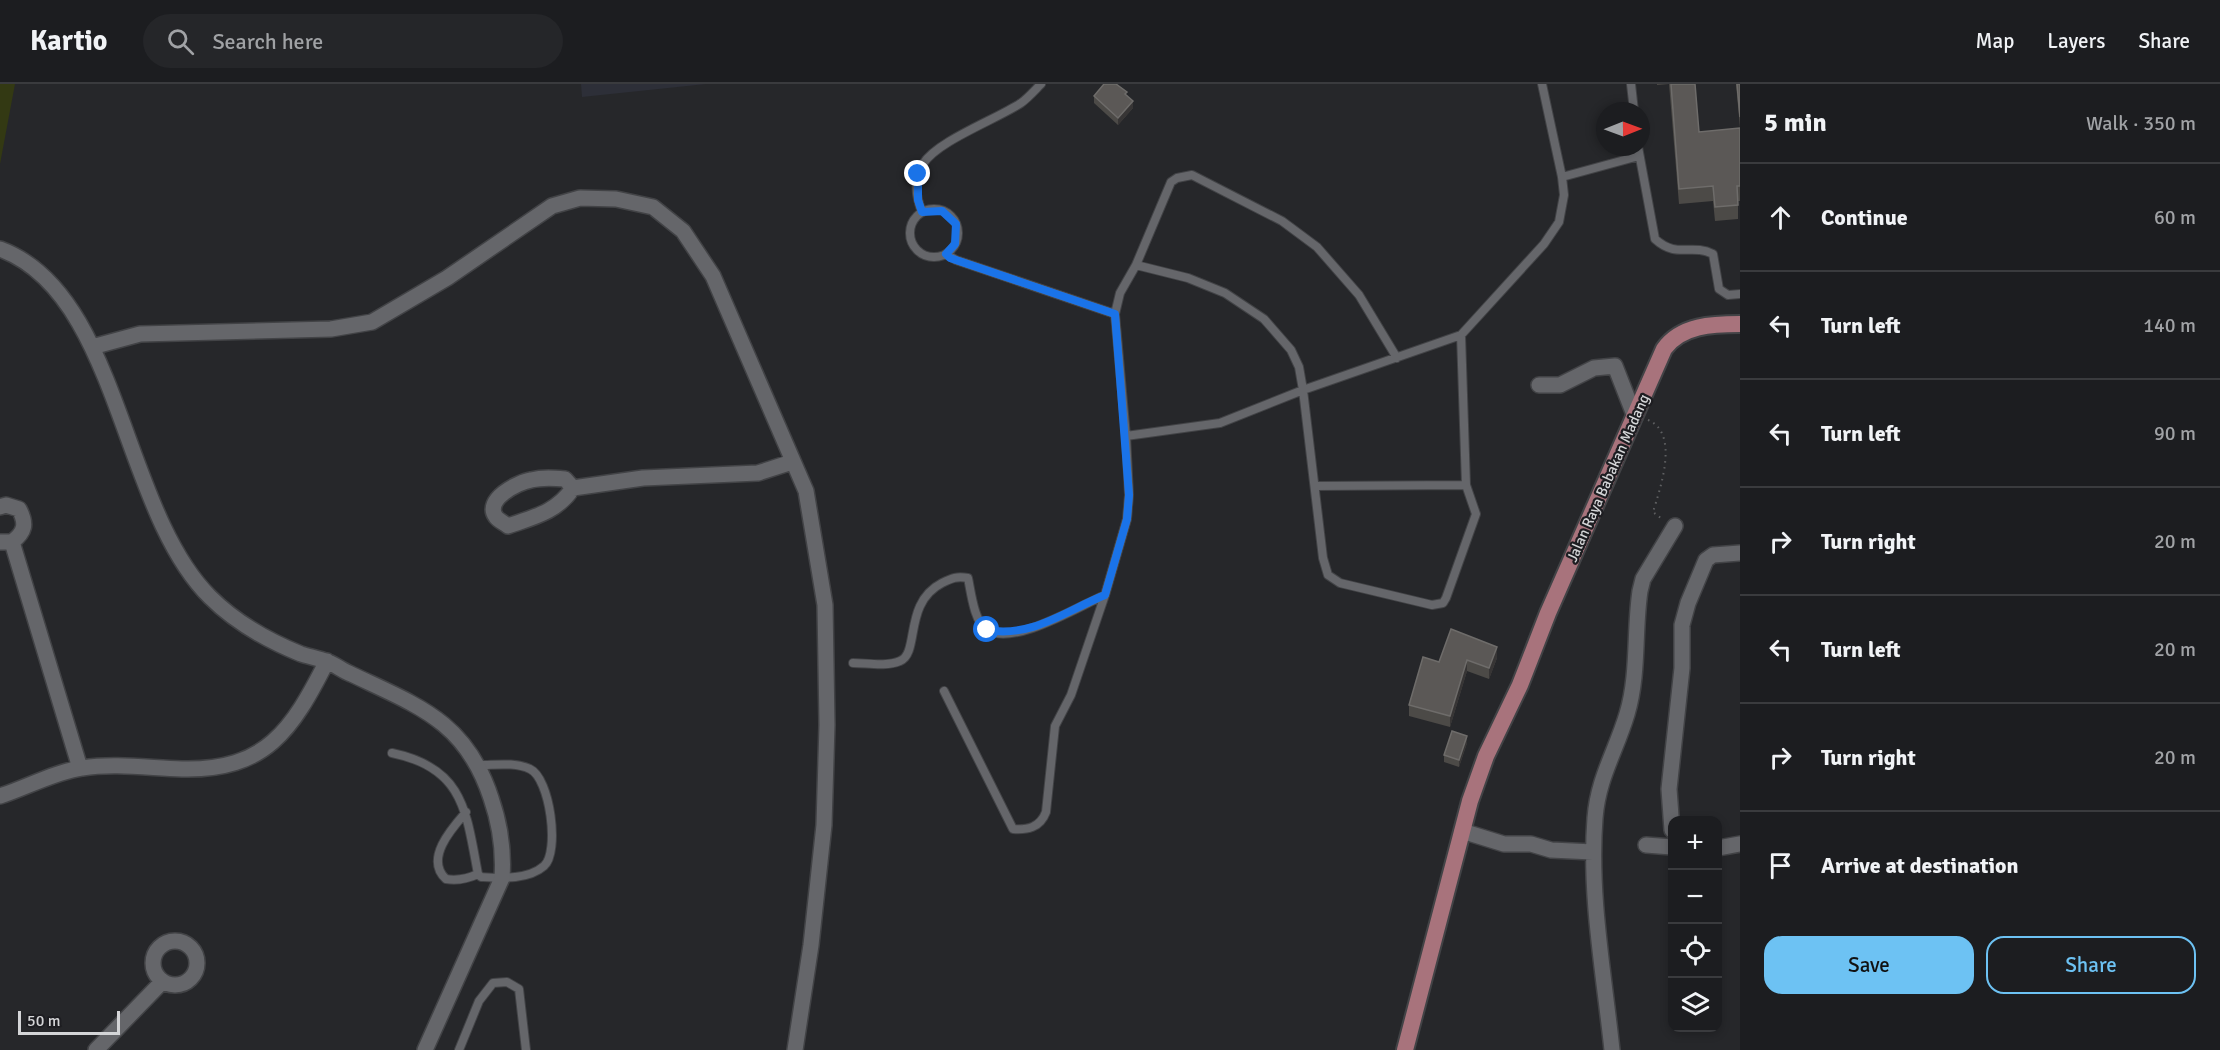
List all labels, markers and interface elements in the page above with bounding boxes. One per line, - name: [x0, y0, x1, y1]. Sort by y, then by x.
- search box: [143, 14, 563, 68]
- text: Kartio: [30, 24, 107, 58]
- icon: search: [164, 25, 197, 58]
- text: Search here: [212, 28, 323, 55]
- text: Map: [1976, 28, 2014, 54]
- text: Layers: [2047, 28, 2105, 54]
- text: Share: [2138, 28, 2190, 54]
- north arrow: [1596, 102, 1650, 156]
- text: 5 min: [1764, 107, 1827, 139]
- text: Walk · 350 m: [2086, 111, 2196, 136]
- route end: [904, 160, 930, 186]
- icon: ahead: [1764, 201, 1797, 234]
- text: Continue: [1821, 204, 1908, 231]
- text: 60 m: [2154, 205, 2196, 230]
- icon: left: [1764, 309, 1797, 342]
- text: Turn left: [1821, 312, 1901, 339]
- text: 140 m: [2143, 313, 2196, 338]
- street label: Jalan Raya Babakan Madang: [1563, 391, 1653, 565]
- icon: left: [1764, 417, 1797, 450]
- text: Turn left: [1821, 420, 1901, 447]
- text: 90 m: [2154, 421, 2196, 446]
- icon: right: [1764, 525, 1797, 558]
- text: Turn right: [1821, 528, 1916, 555]
- text: 20 m: [2154, 529, 2196, 554]
- route start: [973, 616, 999, 642]
- icon: left: [1764, 633, 1797, 666]
- text: Turn left: [1821, 636, 1901, 663]
- text: 20 m: [2154, 637, 2196, 662]
- icon: right: [1764, 741, 1797, 774]
- text: Turn right: [1821, 744, 1916, 771]
- text: 20 m: [2154, 745, 2196, 770]
- map controls: [1668, 816, 1722, 1032]
- button: +: [1668, 816, 1722, 870]
- icon: arrive: [1764, 849, 1797, 882]
- text: Arrive at destination: [1821, 852, 2018, 879]
- button: −: [1668, 870, 1722, 924]
- button: locate: [1668, 924, 1722, 978]
- button: Save: [1764, 936, 1974, 994]
- button: Share: [1986, 936, 2196, 994]
- button: layers: [1668, 978, 1722, 1032]
- scale bar: [18, 1008, 120, 1036]
- text: 50 m: [27, 1011, 61, 1031]

